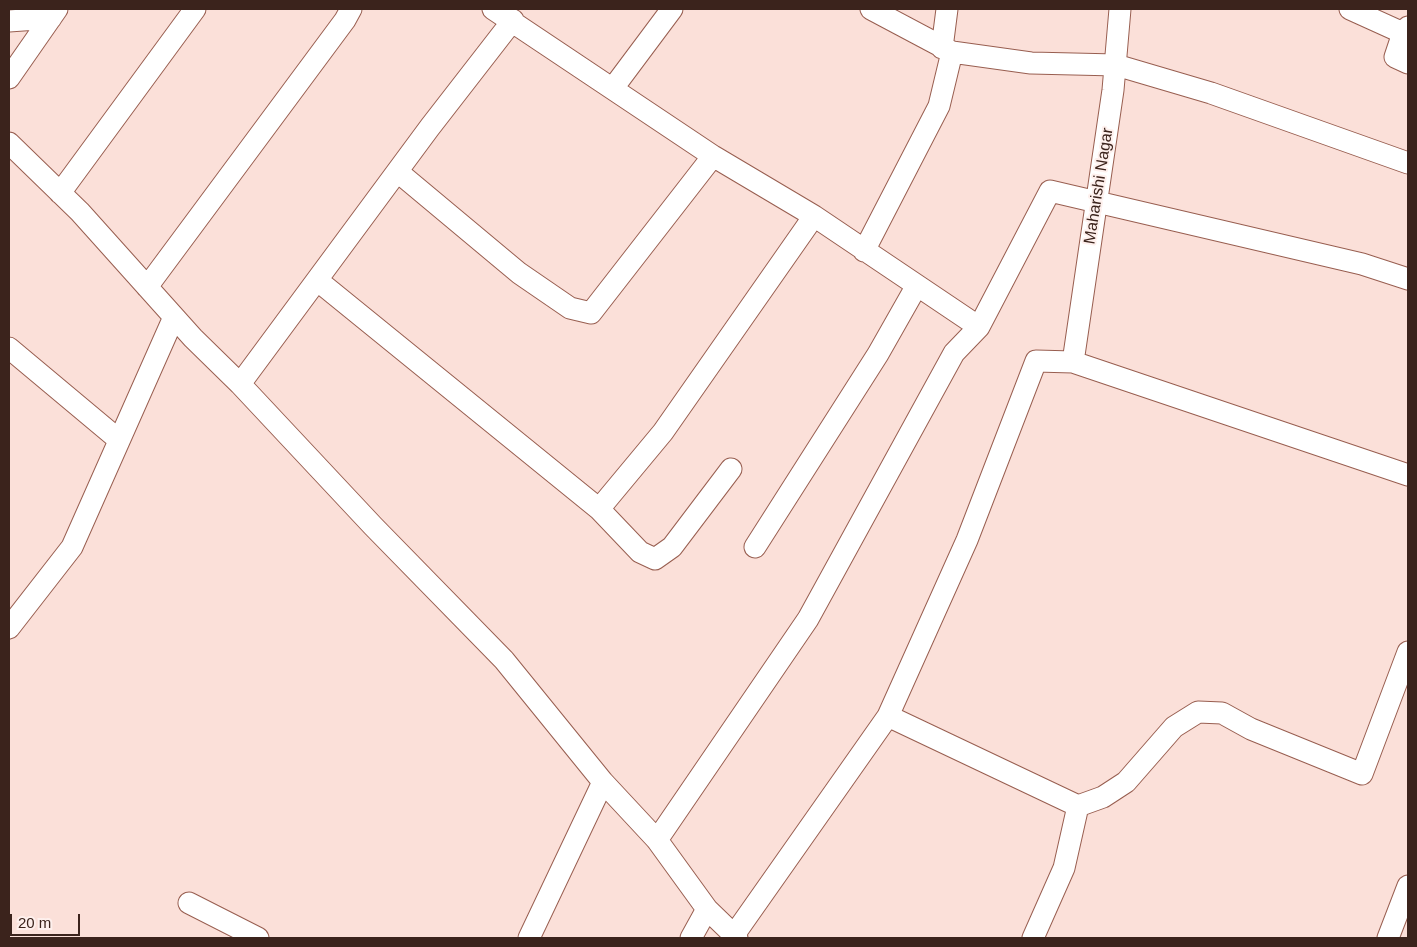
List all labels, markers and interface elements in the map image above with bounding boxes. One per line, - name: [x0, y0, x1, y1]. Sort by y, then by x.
- street label: Maharishi Nagar: [1080, 127, 1118, 245]
- scale bar: [12, 904, 82, 936]
- text: 20 m: [18, 914, 51, 931]

